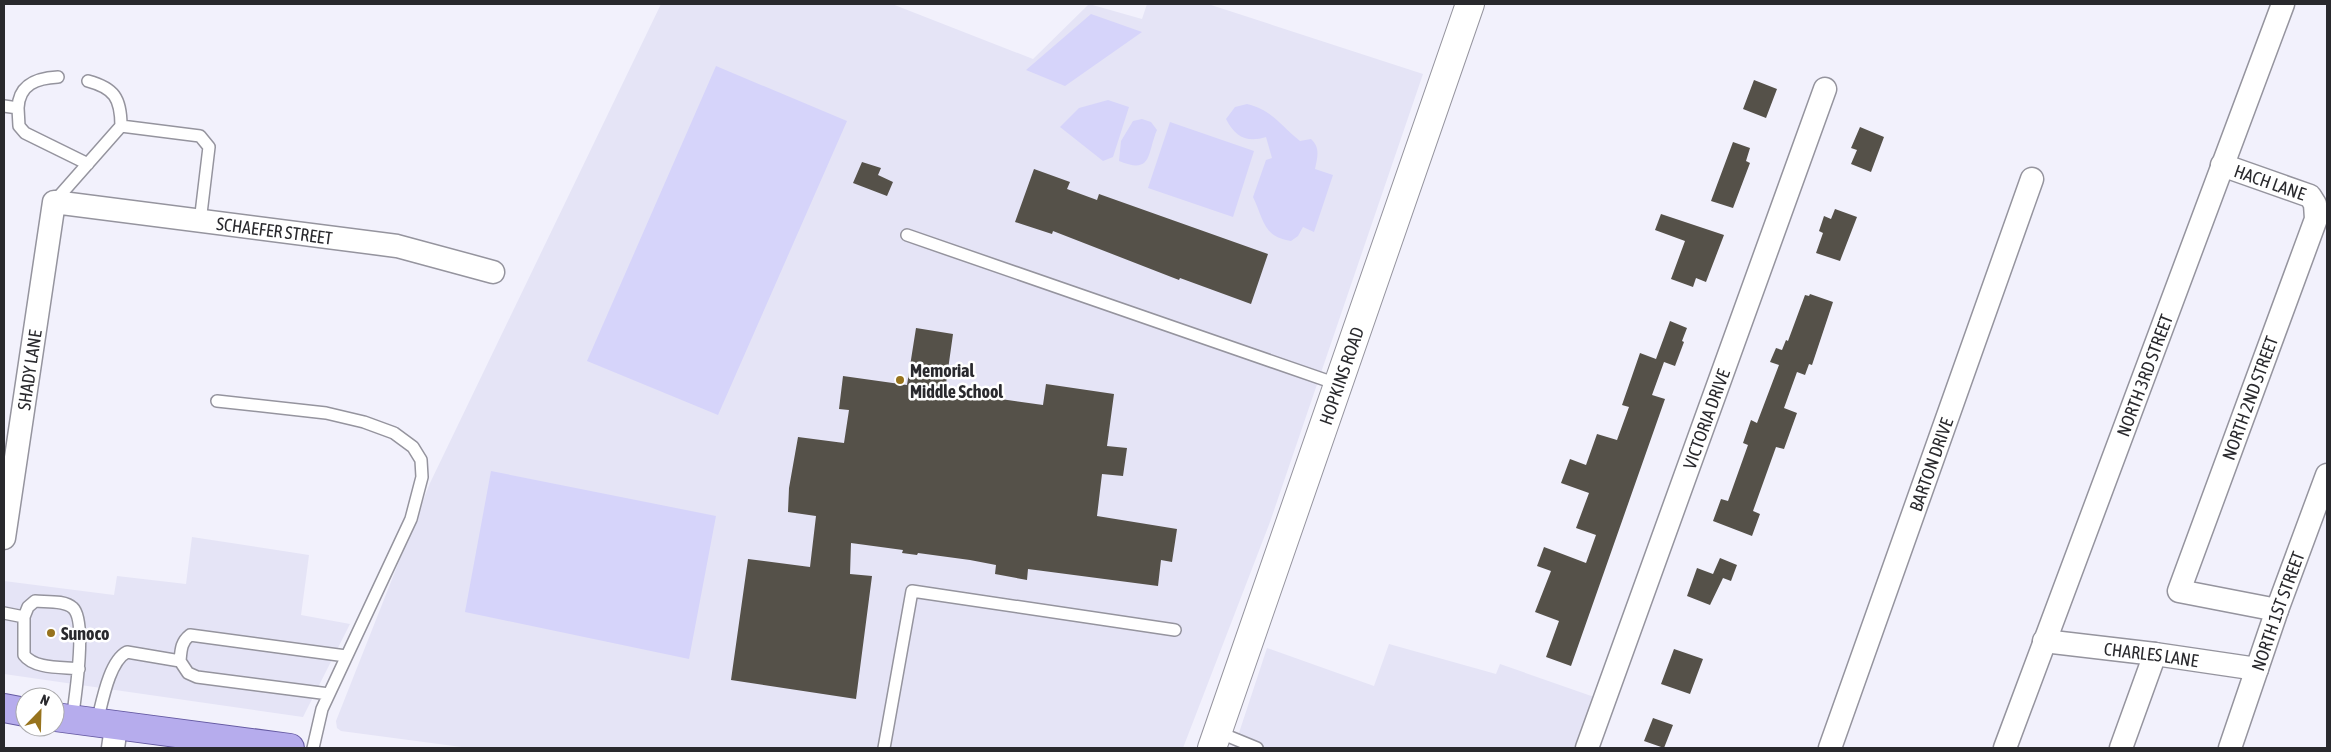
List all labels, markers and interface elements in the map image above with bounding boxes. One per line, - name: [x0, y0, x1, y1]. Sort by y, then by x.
- street label: HACH LANE: [2232, 160, 2309, 204]
- street label: SCHAEFER STREET: [215, 212, 334, 248]
- street label: NORTH 3RD STREET: [2112, 311, 2177, 439]
- street label: HOPKINS ROAD: [1314, 324, 1368, 427]
- street label: SHADY LANE: [13, 328, 45, 411]
- street label: NORTH 2ND STREET: [2218, 333, 2282, 463]
- place label: Memorial Middle School: [910, 360, 1003, 402]
- street label: VICTORIA DRIVE: [1678, 366, 1734, 472]
- marker: Memorial Middle School: [894, 374, 906, 386]
- street label: BARTON DRIVE: [1904, 414, 1957, 514]
- street label: NORTH 1ST STREET: [2247, 548, 2308, 673]
- place label: Sunoco: [61, 623, 110, 644]
- marker: Sunoco: [45, 627, 57, 639]
- street label: CHARLES LANE: [2103, 638, 2200, 671]
- north arrow: [15, 687, 65, 737]
- text: N: [38, 691, 52, 709]

